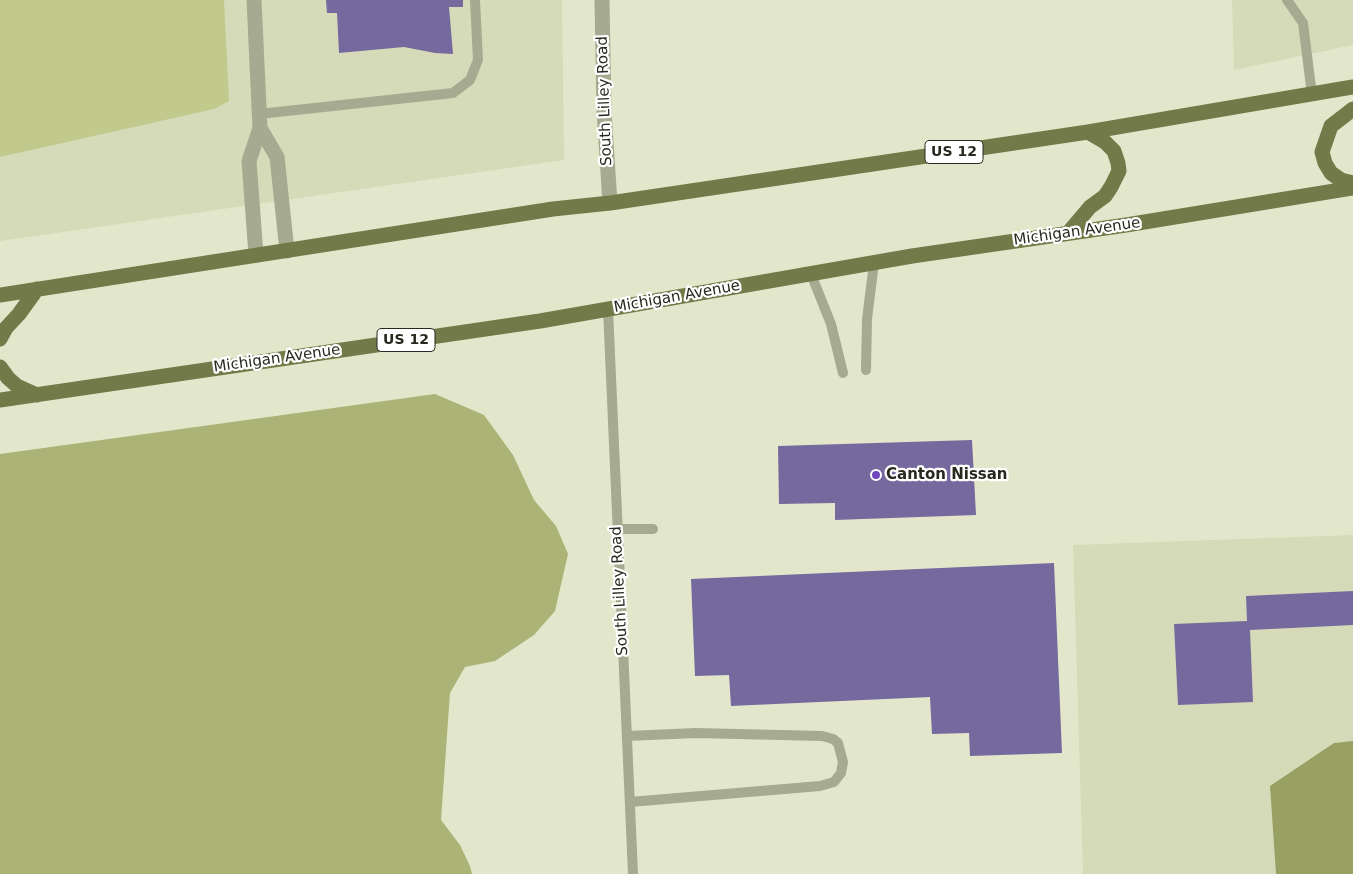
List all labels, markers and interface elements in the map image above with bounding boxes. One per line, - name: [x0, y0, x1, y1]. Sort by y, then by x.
- street label: South Lilley Road: [594, 36, 616, 166]
- road number: US 12: [925, 140, 983, 163]
- street label: Michigan Avenue: [1012, 214, 1142, 250]
- street label: Michigan Avenue: [613, 277, 741, 317]
- road number: US 12: [377, 328, 435, 352]
- street label: Michigan Avenue: [212, 341, 342, 377]
- place label: Canton Nissan: [886, 466, 1008, 484]
- marker: Canton Nissan: [870, 469, 882, 481]
- street label: South Lilley Road: [608, 526, 632, 656]

